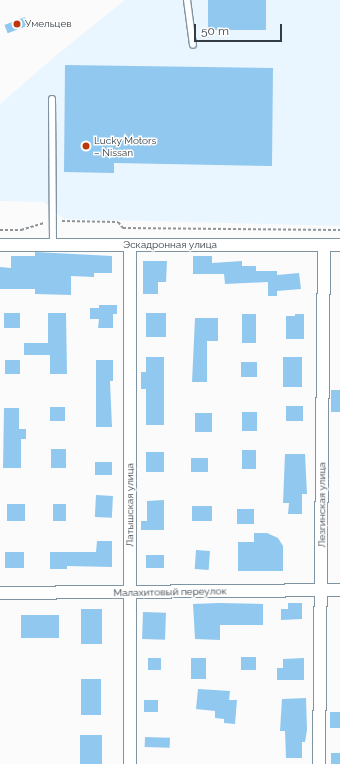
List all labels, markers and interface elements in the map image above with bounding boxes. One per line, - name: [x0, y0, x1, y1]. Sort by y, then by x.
- scale bar: [196, 16, 284, 42]
- place label: Умельцев: [25, 18, 72, 30]
- marker: Умельцев: [12, 19, 22, 29]
- text: 50 m: [201, 24, 229, 38]
- place label: Lucky Motors – Nissan: [94, 134, 157, 158]
- marker: Lucky Motors – Nissan: [81, 141, 91, 151]
- street label: Эскадронная улица: [123, 239, 217, 251]
- street label: Лезгинская улица: [316, 462, 328, 548]
- street label: Латышская улица: [124, 463, 136, 547]
- street label: Малахитовый переулок: [113, 585, 227, 599]

